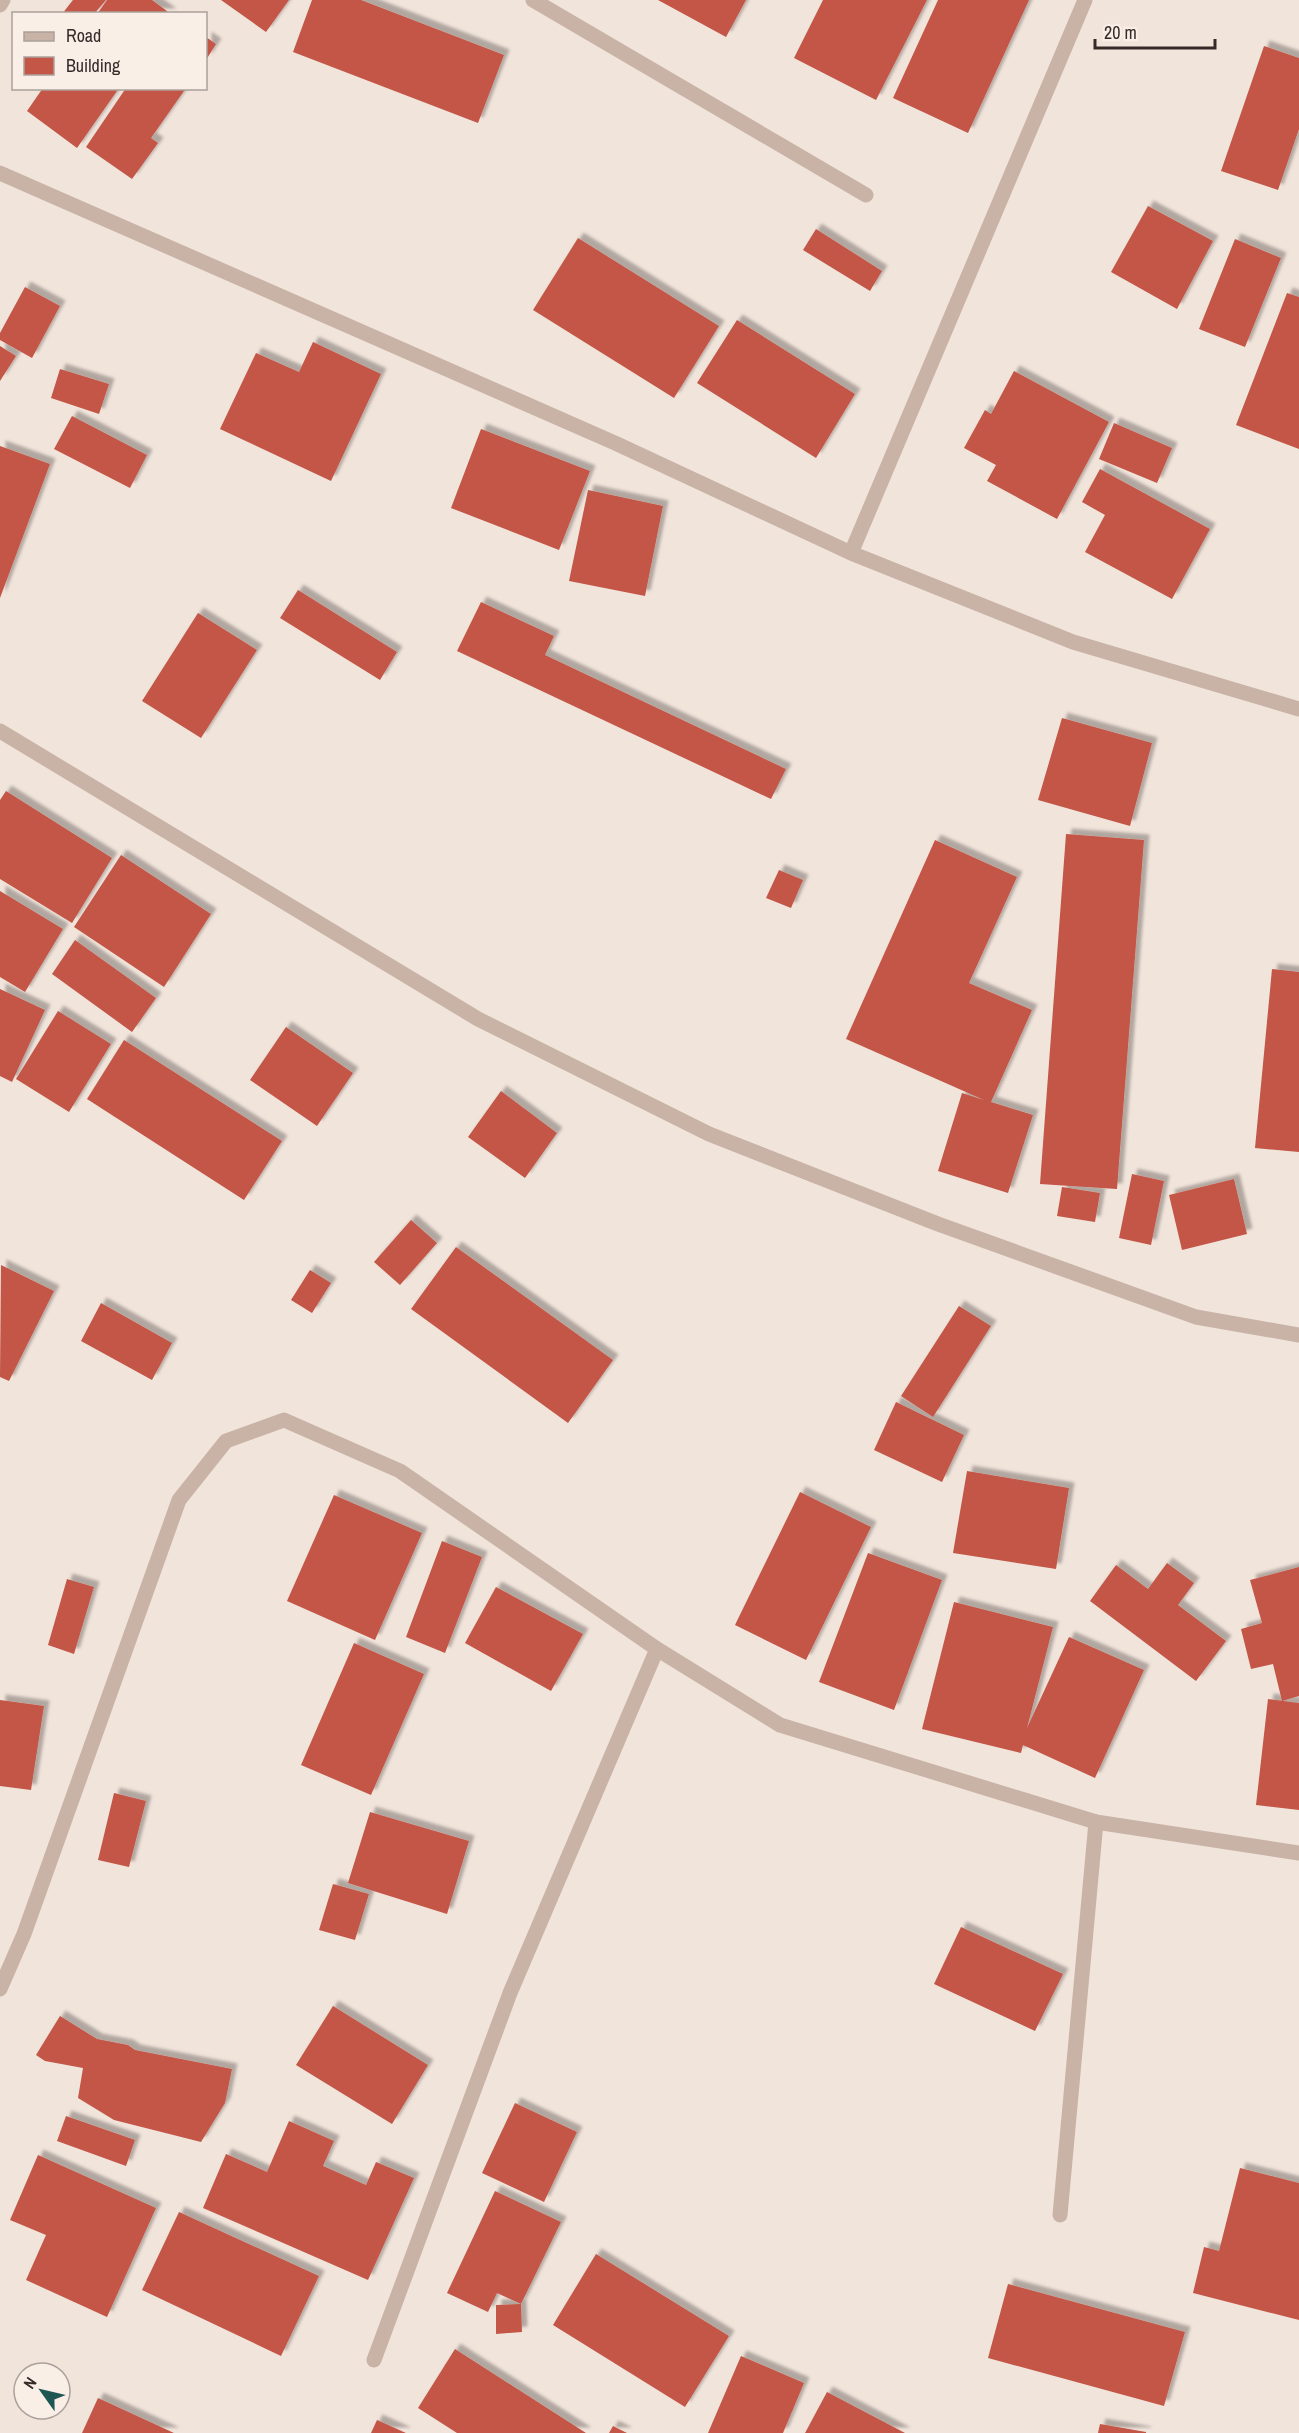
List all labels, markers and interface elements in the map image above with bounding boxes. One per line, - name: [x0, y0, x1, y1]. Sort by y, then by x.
- legend: [12, 12, 207, 90]
- scale bar: [1095, 12, 1215, 50]
- text: 20 m: [1104, 20, 1137, 45]
- text: Road: [66, 23, 101, 48]
- text: Building: [66, 53, 121, 78]
- north arrow: [12, 2361, 72, 2421]
- text: N: [18, 2373, 41, 2393]

